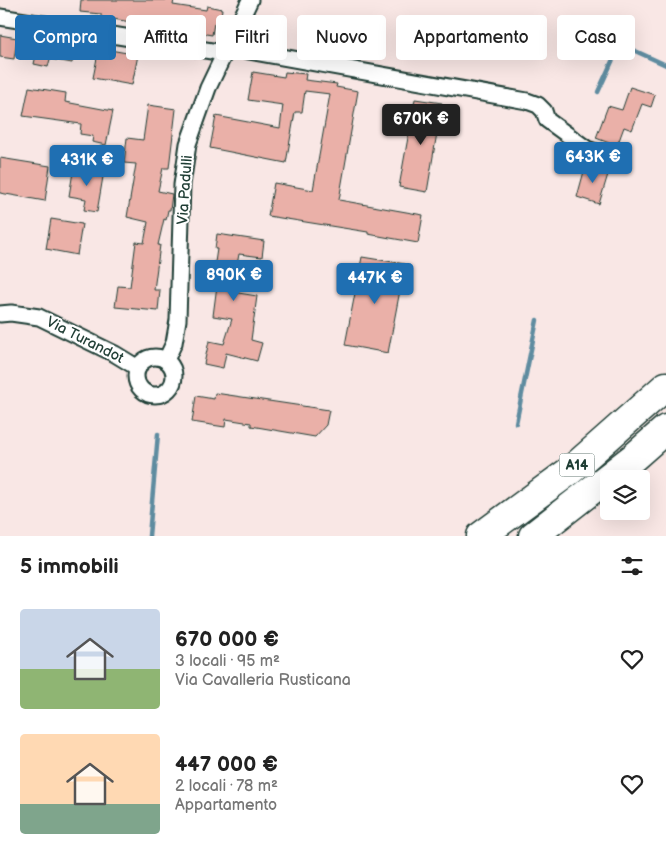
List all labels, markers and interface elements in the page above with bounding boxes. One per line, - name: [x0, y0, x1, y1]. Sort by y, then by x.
- chip: Compra: [15, 15, 116, 60]
- chip: Affitta: [126, 15, 206, 60]
- chip: Filtri: [216, 15, 287, 60]
- chip: Nuovo: [297, 15, 386, 60]
- chip: Appartamento: [396, 15, 547, 60]
- chip: Casa: [557, 15, 635, 60]
- pin: 670K €: [380, 104, 462, 146]
- text: 670K €: [393, 110, 449, 129]
- pin: 643K €: [552, 142, 634, 184]
- pin: 431K €: [46, 144, 128, 187]
- text: 643K €: [565, 148, 621, 167]
- text: 431K €: [61, 151, 113, 170]
- street label: Via Padulli: [173, 155, 197, 225]
- pin: 890K €: [193, 260, 275, 302]
- pin: 447K €: [334, 262, 416, 305]
- text: 890K €: [206, 266, 262, 285]
- text: 447K €: [348, 269, 402, 288]
- street label: Via Turandot: [43, 312, 127, 368]
- road number: A14: [560, 454, 594, 476]
- map controls: [600, 470, 650, 520]
- button: layers: [600, 470, 650, 520]
- icon: filters: [618, 552, 646, 580]
- text: 5 immobili: [20, 554, 119, 579]
- text: 670 000 €: [175, 627, 279, 652]
- icon: home: [60, 629, 120, 689]
- icon: heart: [618, 645, 646, 673]
- text: 3 locali · 95 m²: [175, 652, 280, 671]
- text: Via Cavalleria Rusticana: [175, 671, 351, 690]
- text: 447 000 €: [175, 752, 278, 777]
- icon: home: [60, 754, 120, 814]
- icon: heart: [618, 770, 646, 798]
- text: 2 locali · 78 m²: [175, 777, 278, 796]
- text: Appartamento: [175, 796, 277, 815]

